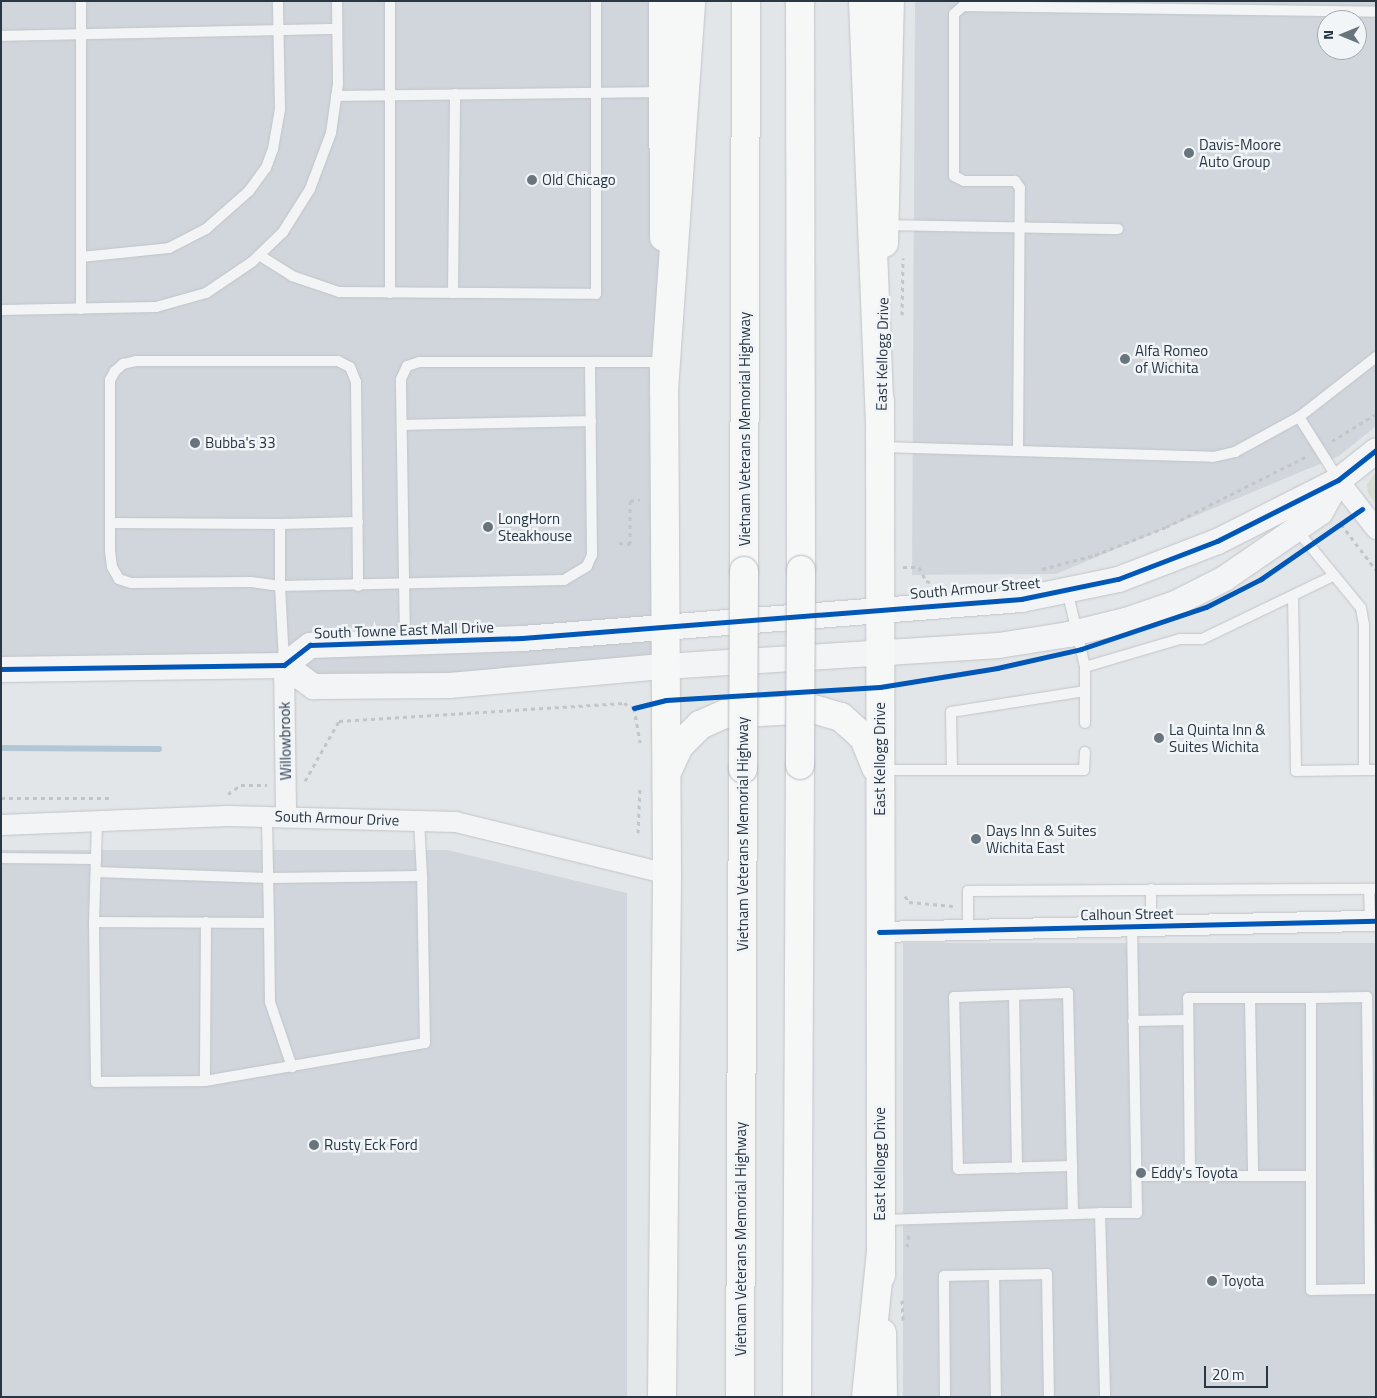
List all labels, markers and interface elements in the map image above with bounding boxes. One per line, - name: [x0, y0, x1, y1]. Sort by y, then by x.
- north arrow: [1317, 10, 1367, 60]
- text: N: [1317, 30, 1338, 40]
- place label: Davis-Moore Auto Group: [1199, 135, 1281, 170]
- marker: Davis-Moore Auto Group: [1183, 147, 1195, 159]
- place label: Old Chicago: [542, 171, 616, 189]
- marker: Old Chicago: [526, 174, 538, 186]
- street label: East Kellogg Drive: [872, 297, 892, 411]
- street label: Vietnam Veterans Memorial Highway: [736, 312, 754, 546]
- place label: Alfa Romeo of Wichita: [1135, 341, 1208, 376]
- marker: Alfa Romeo of Wichita: [1119, 353, 1131, 365]
- place label: Bubba's 33: [205, 434, 276, 452]
- marker: Bubba's 33: [189, 437, 201, 449]
- place label: LongHorn Steakhouse: [498, 509, 572, 544]
- marker: LongHorn Steakhouse: [482, 521, 494, 533]
- street label: South Armour Street: [909, 573, 1041, 603]
- street label: South Towne East Mall Drive: [314, 618, 494, 642]
- street label: Willowbrook: [275, 701, 295, 781]
- street label: East Kellogg Drive: [871, 702, 889, 816]
- street label: Vietnam Veterans Memorial Highway: [734, 717, 752, 951]
- place label: La Quinta Inn & Suites Wichita: [1169, 720, 1266, 755]
- marker: La Quinta Inn & Suites Wichita: [1153, 732, 1165, 744]
- street label: South Armour Drive: [274, 807, 400, 829]
- place label: Days Inn & Suites Wichita East: [986, 821, 1096, 856]
- marker: Days Inn & Suites Wichita East: [970, 833, 982, 845]
- street label: Calhoun Street: [1080, 904, 1174, 924]
- street label: East Kellogg Drive: [871, 1107, 889, 1221]
- street label: Vietnam Veterans Memorial Highway: [732, 1122, 750, 1356]
- place label: Rusty Eck Ford: [324, 1136, 418, 1154]
- marker: Rusty Eck Ford: [308, 1139, 320, 1151]
- place label: Eddy's Toyota: [1151, 1164, 1238, 1182]
- marker: Eddy's Toyota: [1135, 1167, 1147, 1179]
- place label: Toyota: [1222, 1272, 1264, 1290]
- marker: Toyota: [1206, 1275, 1218, 1287]
- scale bar: [1207, 1356, 1271, 1388]
- text: 20 m: [1212, 1363, 1245, 1386]

